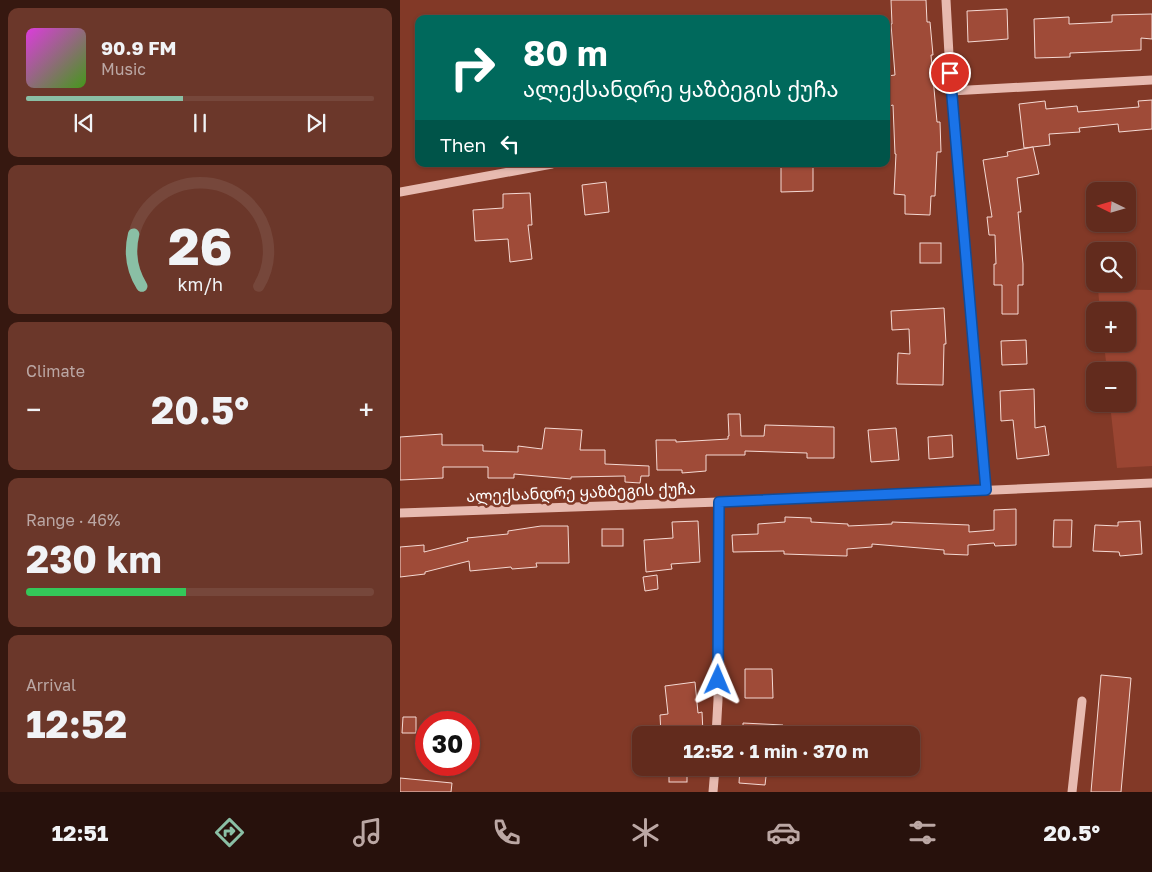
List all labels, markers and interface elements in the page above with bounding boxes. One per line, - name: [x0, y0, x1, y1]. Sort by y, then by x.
- text: 80 m: [523, 32, 608, 74]
- icon: right: [440, 35, 505, 100]
- text: 90.9 FM: [101, 36, 177, 59]
- pin: [929, 52, 971, 94]
- text: Music: [101, 59, 146, 79]
- icon: arrive: [936, 59, 964, 87]
- text: ალექსანდრე ყაზბეგის ქუჩა: [523, 75, 839, 102]
- icon: previous: [70, 109, 98, 137]
- icon: pause: [186, 109, 214, 137]
- icon: next: [302, 109, 330, 137]
- icon: left: [496, 130, 524, 158]
- text: Then: [440, 133, 486, 156]
- north arrow: [1086, 182, 1136, 232]
- map controls: [1086, 182, 1136, 412]
- text: 26: [168, 214, 232, 276]
- button: search: [1086, 242, 1136, 292]
- text: km/h: [177, 273, 223, 295]
- button: +: [1086, 302, 1136, 352]
- text: Climate: [26, 361, 85, 381]
- button: −: [1086, 362, 1136, 412]
- text: 20.5°: [151, 387, 249, 432]
- text: −: [26, 393, 41, 426]
- text: +: [359, 393, 374, 426]
- street label: ალექსანდრე ყაზბეგის ქუჩა: [466, 478, 696, 507]
- text: Range · 46%: [26, 510, 120, 530]
- text: 230 km: [26, 536, 162, 581]
- position arrow: [691, 653, 743, 705]
- text: Arrival: [26, 675, 76, 695]
- text: 12:52: [26, 701, 127, 746]
- speed limit sign: 30: [415, 711, 480, 776]
- text: 12:52 · 1 min · 370 m: [683, 739, 869, 762]
- icon: directions: [212, 815, 247, 850]
- icon: music: [350, 815, 385, 850]
- icon: phone: [489, 815, 524, 850]
- icon: climate: [628, 815, 663, 850]
- icon: car: [766, 815, 801, 850]
- icon: filters: [905, 815, 940, 850]
- text: 12:51: [52, 819, 108, 846]
- text: 20.5°: [1043, 819, 1100, 846]

